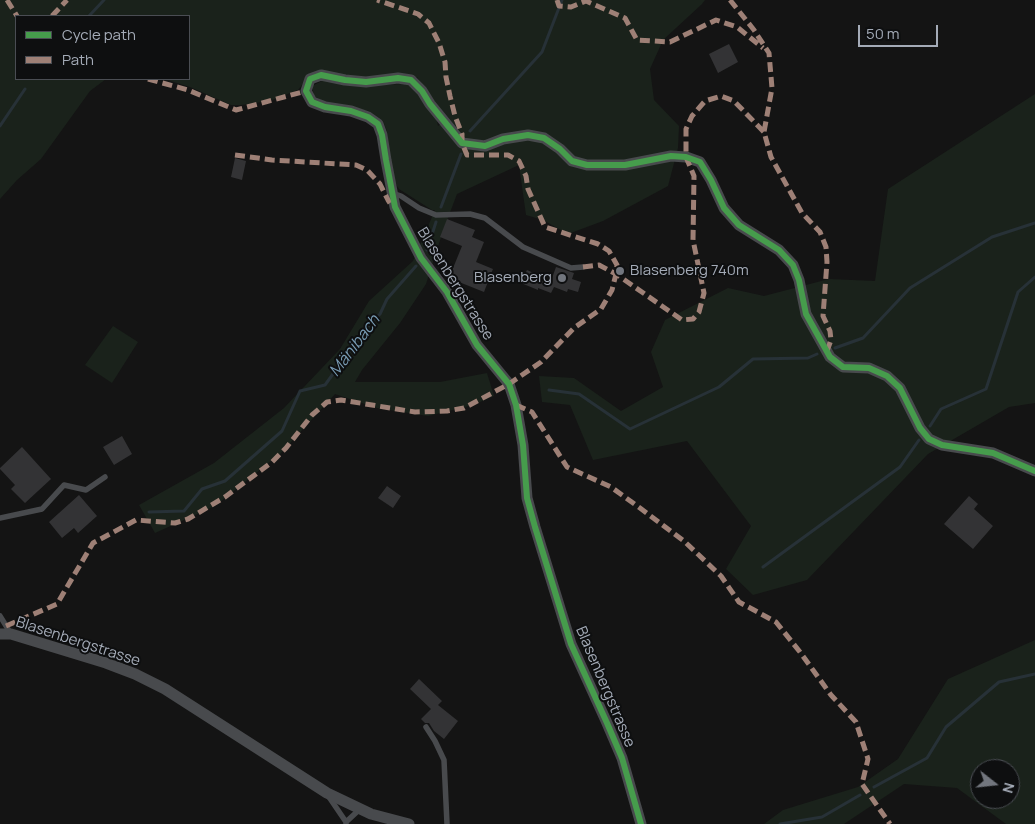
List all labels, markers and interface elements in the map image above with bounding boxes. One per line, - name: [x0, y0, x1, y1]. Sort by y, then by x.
- legend: [15, 15, 190, 80]
- scale bar: [860, 15, 940, 47]
- text: 50 m: [866, 23, 900, 44]
- text: Cycle path: [62, 24, 136, 45]
- text: Path: [62, 49, 94, 70]
- street label: Blasenbergstrasse: [413, 224, 497, 344]
- place label: Blasenberg 740m: [630, 262, 749, 280]
- marker: Blasenberg 740m: [614, 265, 626, 277]
- place label: Blasenberg: [474, 269, 552, 287]
- marker: Blasenberg: [556, 272, 568, 284]
- water label: Mänibach: [326, 311, 384, 381]
- street label: Blasenbergstrasse: [13, 613, 143, 671]
- street label: Blasenbergstrasse: [571, 624, 639, 750]
- north arrow: [970, 759, 1020, 809]
- text: N: [998, 781, 1019, 795]

